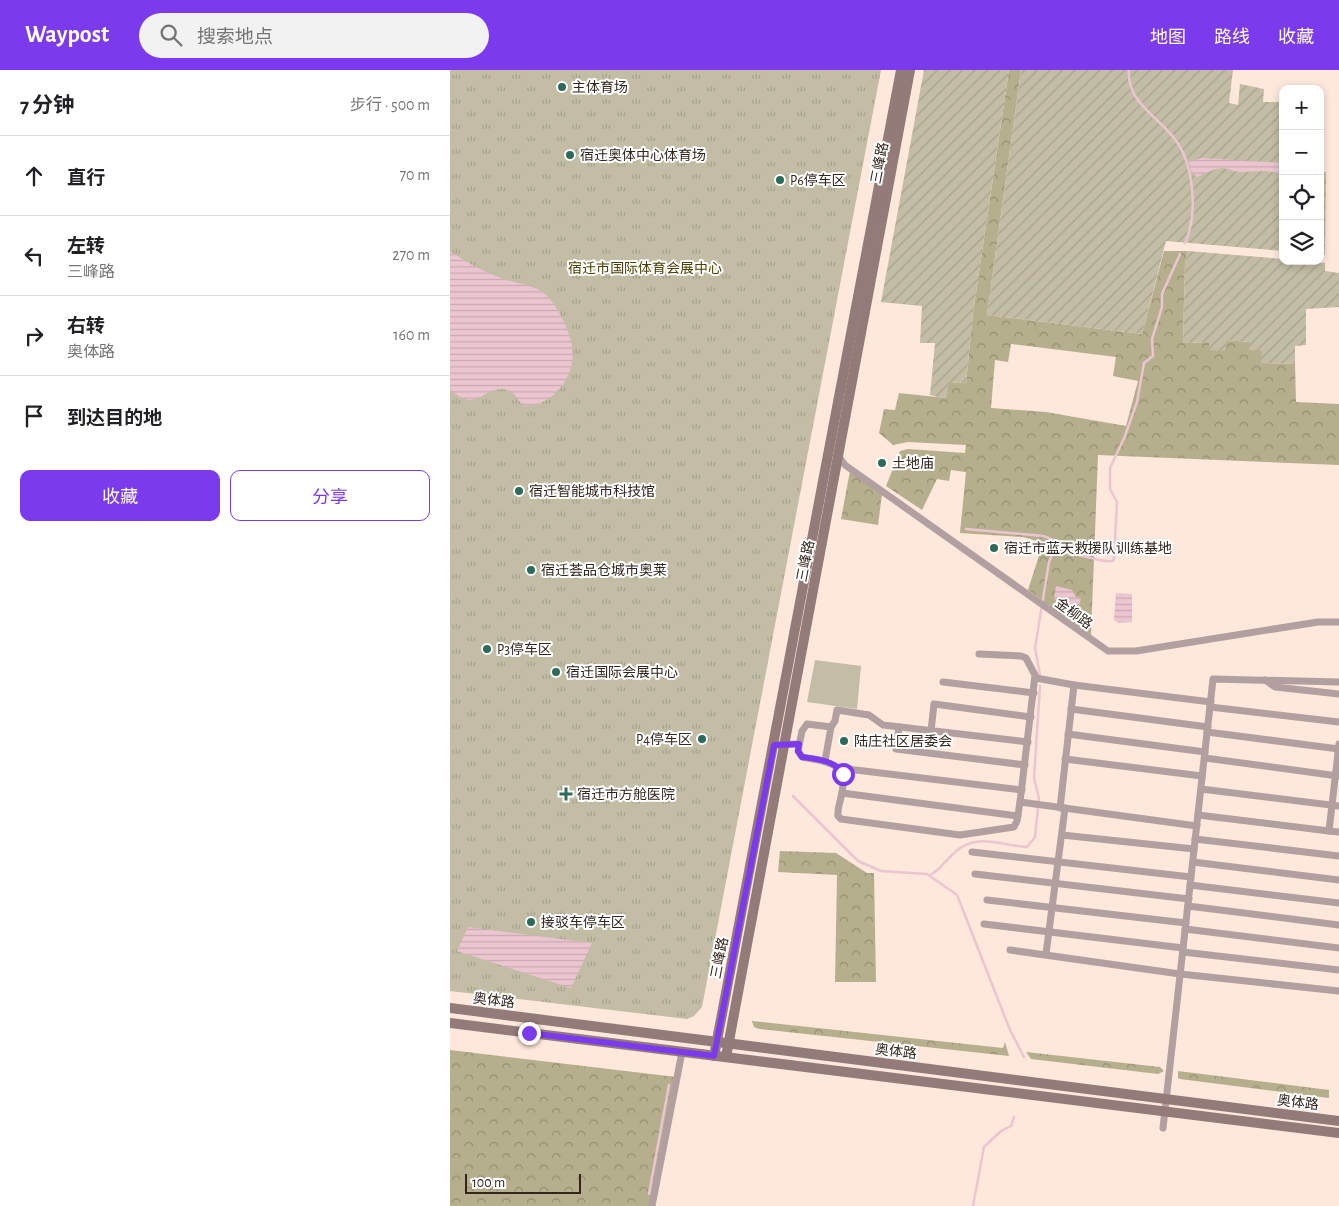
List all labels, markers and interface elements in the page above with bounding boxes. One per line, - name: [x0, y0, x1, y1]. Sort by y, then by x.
- search box: [139, 13, 489, 58]
- icon: search: [157, 21, 185, 49]
- text: Waypost: [25, 23, 109, 47]
- text: 搜索地点: [197, 28, 273, 47]
- text: 地图: [1150, 29, 1186, 47]
- text: 路线: [1214, 29, 1250, 47]
- text: 收藏: [1278, 29, 1314, 47]
- place label: 主体育场: [572, 80, 628, 95]
- marker: 主体育场: [556, 81, 568, 93]
- map controls: [1279, 85, 1324, 265]
- button: +: [1279, 85, 1324, 130]
- text: 7 分钟: [20, 95, 74, 116]
- text: 步行 · 500 m: [350, 97, 430, 113]
- button: −: [1279, 130, 1324, 175]
- street label: 三峰路: [867, 141, 891, 185]
- place label: 宿迁奥体中心体育场: [580, 147, 706, 163]
- marker: 宿迁奥体中心体育场: [564, 149, 576, 161]
- icon: ahead: [20, 162, 48, 190]
- text: 70 m: [399, 167, 430, 183]
- text: 直行: [67, 169, 105, 188]
- place label: P6停车区: [790, 172, 846, 188]
- marker: P6停车区: [774, 174, 786, 186]
- button: locate: [1279, 175, 1324, 220]
- button: layers: [1279, 220, 1324, 265]
- text: 左转: [67, 237, 105, 256]
- icon: left: [20, 242, 48, 270]
- text: 270 m: [392, 247, 430, 263]
- park label: 宿迁市国际体育会展中心: [568, 260, 722, 276]
- text: 三峰路: [67, 264, 115, 280]
- text: 右转: [67, 317, 105, 336]
- icon: right: [20, 322, 48, 350]
- text: 160 m: [393, 327, 430, 343]
- text: 奥体路: [67, 344, 115, 360]
- icon: arrive: [20, 402, 48, 430]
- text: 到达目的地: [67, 409, 162, 428]
- place label: 土地庙: [892, 456, 934, 471]
- marker: 土地庙: [876, 457, 888, 469]
- button: 收藏: [20, 470, 220, 521]
- button: 分享: [230, 470, 430, 521]
- place label: 宿迁智能城市科技馆: [529, 483, 655, 499]
- marker: 宿迁智能城市科技馆: [513, 485, 525, 497]
- street label: 三峰路: [793, 539, 817, 583]
- place label: 宿迁市蓝天救援队训练基地: [1004, 540, 1172, 556]
- marker: 宿迁市蓝天救援队训练基地: [988, 542, 1000, 554]
- place label: 宿迁荟品仓城市奥莱: [541, 562, 667, 578]
- marker: 宿迁荟品仓城市奥莱: [525, 564, 537, 576]
- street label: 金柳路: [1052, 595, 1095, 632]
- place label: P3停车区: [497, 641, 552, 657]
- marker: P3停车区: [481, 643, 493, 655]
- place label: 宿迁国际会展中心: [566, 664, 678, 680]
- marker: 宿迁国际会展中心: [550, 666, 562, 678]
- place label: P4停车区: [636, 731, 692, 747]
- marker: P4停车区: [696, 733, 708, 745]
- place label: 陆庄社区居委会: [854, 734, 952, 749]
- marker: 陆庄社区居委会: [838, 735, 850, 747]
- route start: [832, 763, 855, 786]
- place label: 宿迁市方舱医院: [577, 786, 675, 802]
- marker: 宿迁市方舱医院: [559, 787, 573, 801]
- place label: 接驳车停车区: [541, 914, 625, 930]
- marker: 接驳车停车区: [525, 916, 537, 928]
- street label: 三峰路: [707, 936, 731, 980]
- street label: 奥体路: [472, 990, 516, 1010]
- route end: [518, 1022, 541, 1045]
- street label: 奥体路: [874, 1041, 918, 1061]
- street label: 奥体路: [1276, 1092, 1320, 1112]
- scale bar: [465, 1171, 581, 1194]
- text: 100 m: [472, 1176, 505, 1190]

